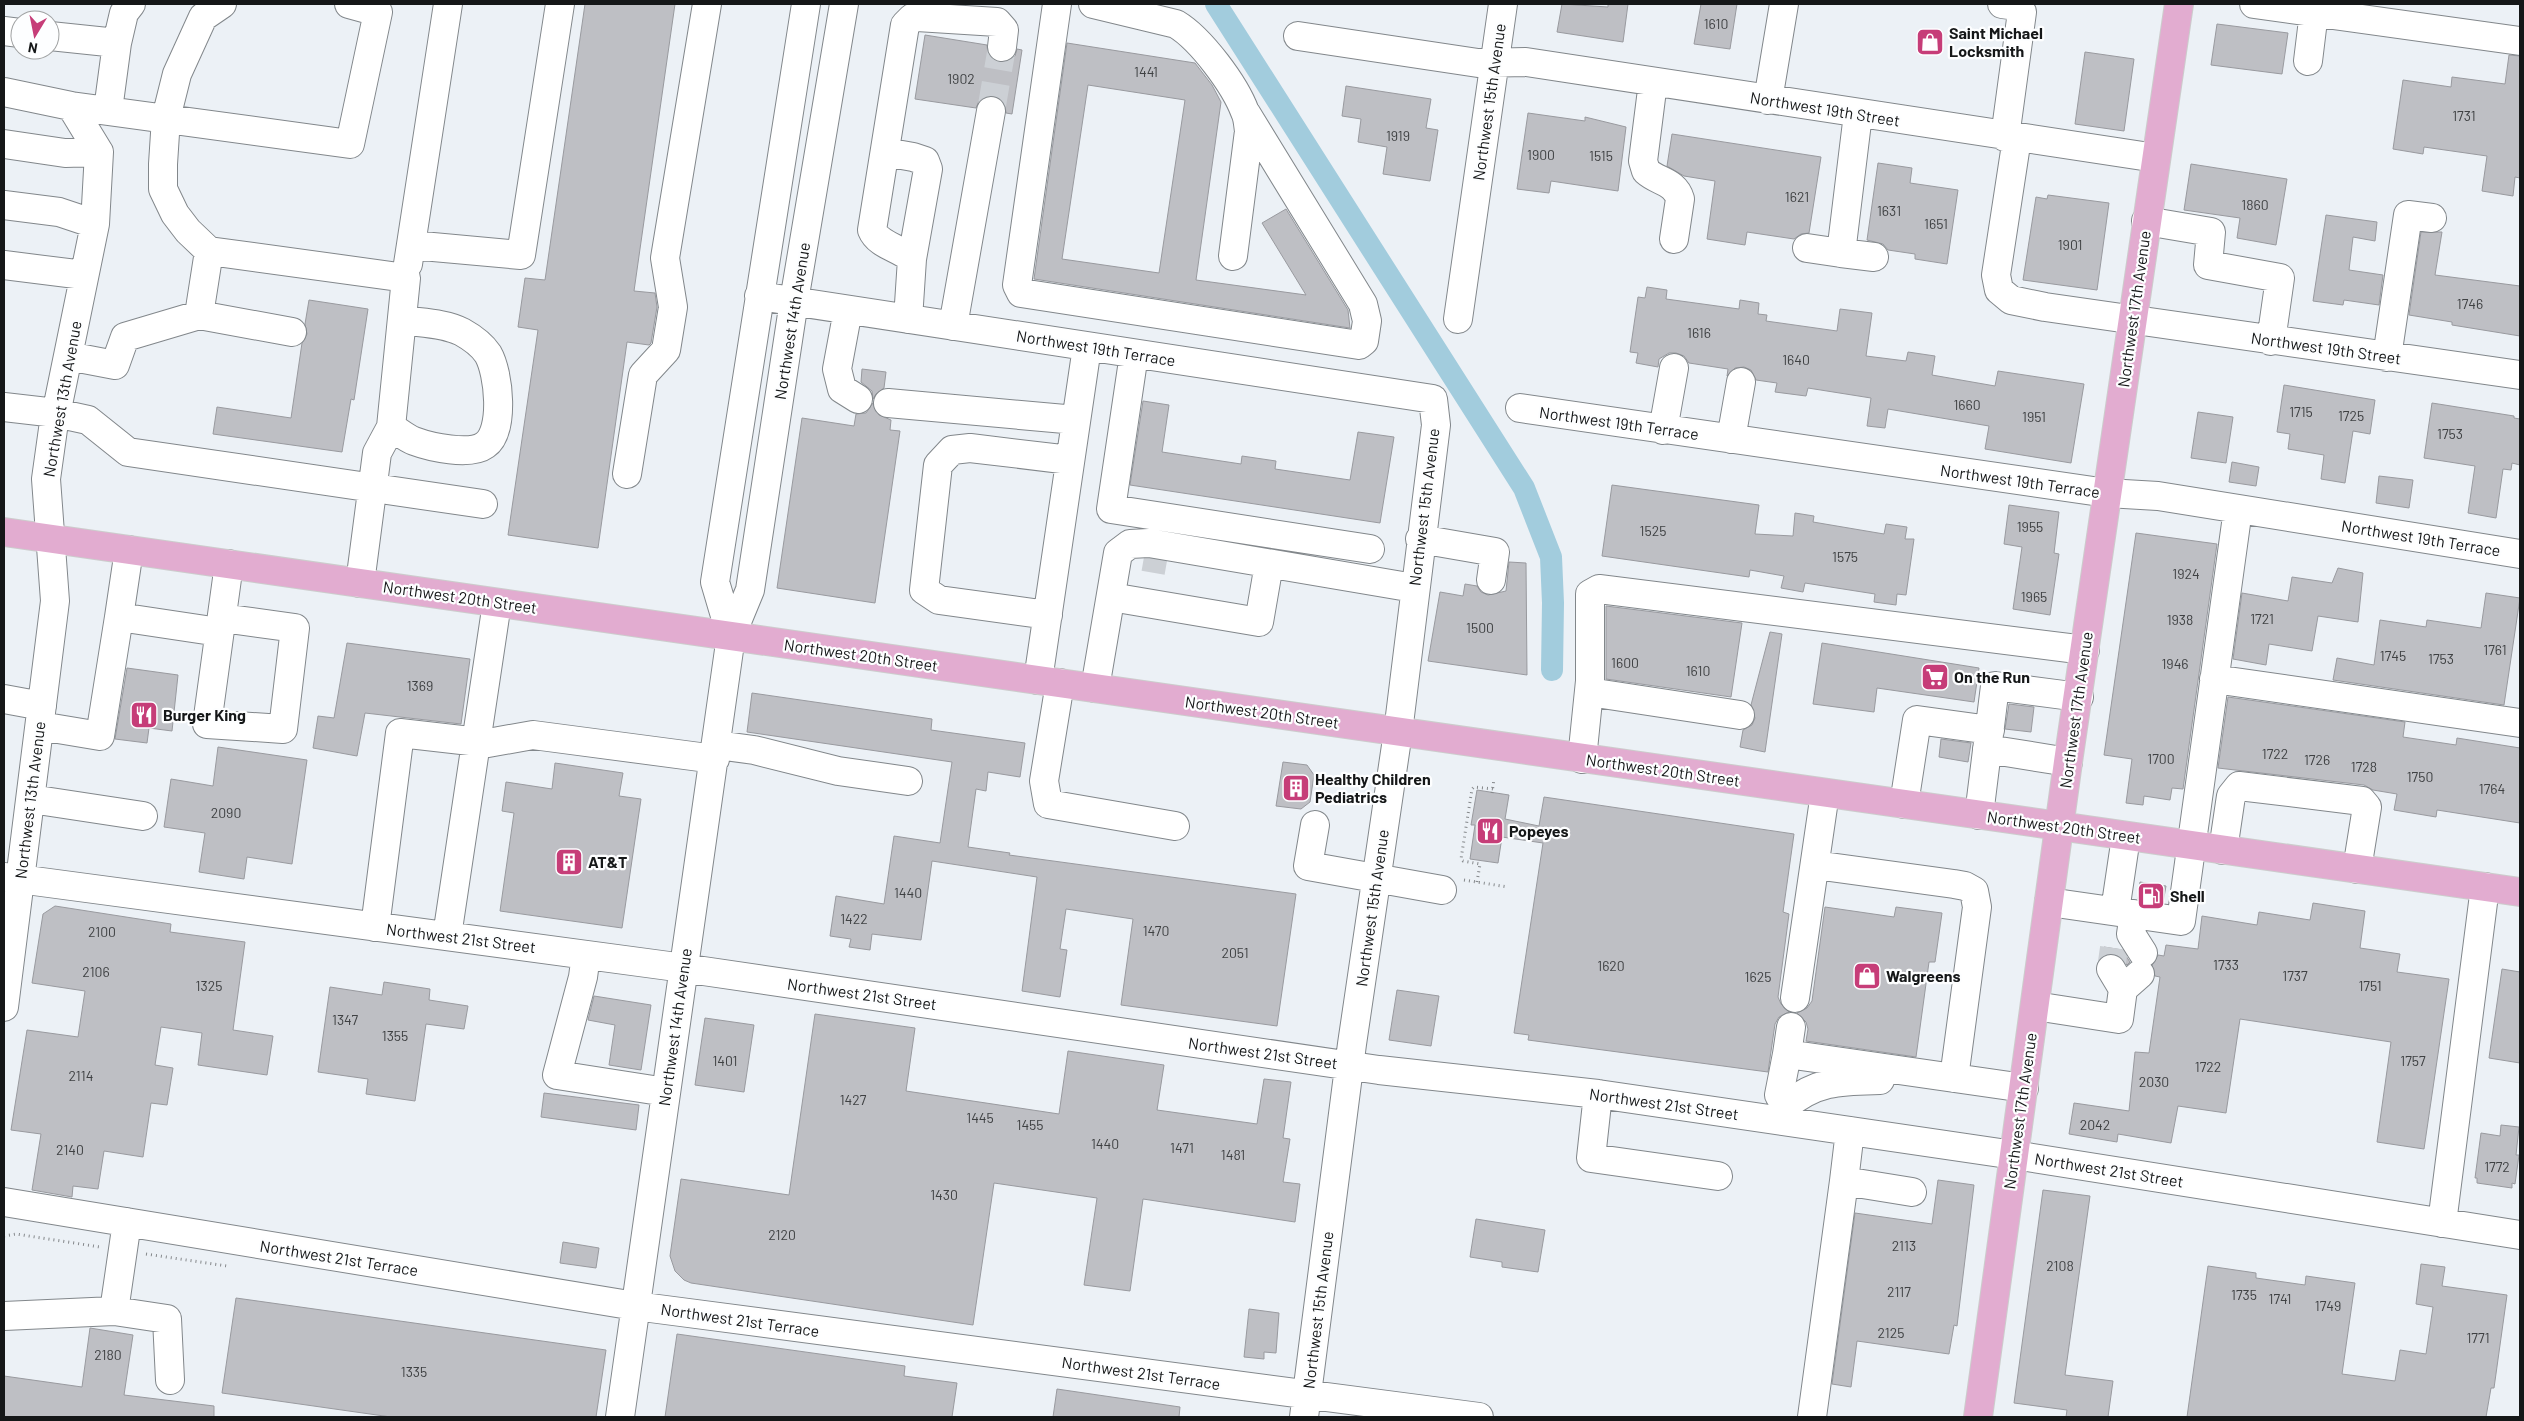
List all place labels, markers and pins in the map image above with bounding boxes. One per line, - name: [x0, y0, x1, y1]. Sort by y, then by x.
- place label: Saint Michael Locksmith: [1949, 23, 2043, 60]
- shop icon: Saint Michael Locksmith: [1915, 27, 1945, 57]
- supermarket icon: On the Run: [1920, 662, 1950, 692]
- place label: On the Run: [1954, 667, 2030, 686]
- restaurant icon: Burger King: [129, 700, 159, 730]
- place label: Burger King: [163, 705, 246, 724]
- place label: Healthy Children Pediatrics: [1315, 769, 1431, 806]
- building icon: Healthy Children Pediatrics: [1281, 773, 1311, 803]
- restaurant icon: Popeyes: [1475, 816, 1505, 846]
- place label: Popeyes: [1509, 821, 1569, 840]
- building icon: AT&T: [554, 847, 584, 877]
- place label: AT&T: [588, 852, 627, 871]
- fuel station icon: Shell: [2136, 881, 2166, 911]
- place label: Shell: [2170, 886, 2205, 905]
- shop icon: Walgreens: [1852, 961, 1882, 991]
- place label: Walgreens: [1886, 966, 1961, 985]

